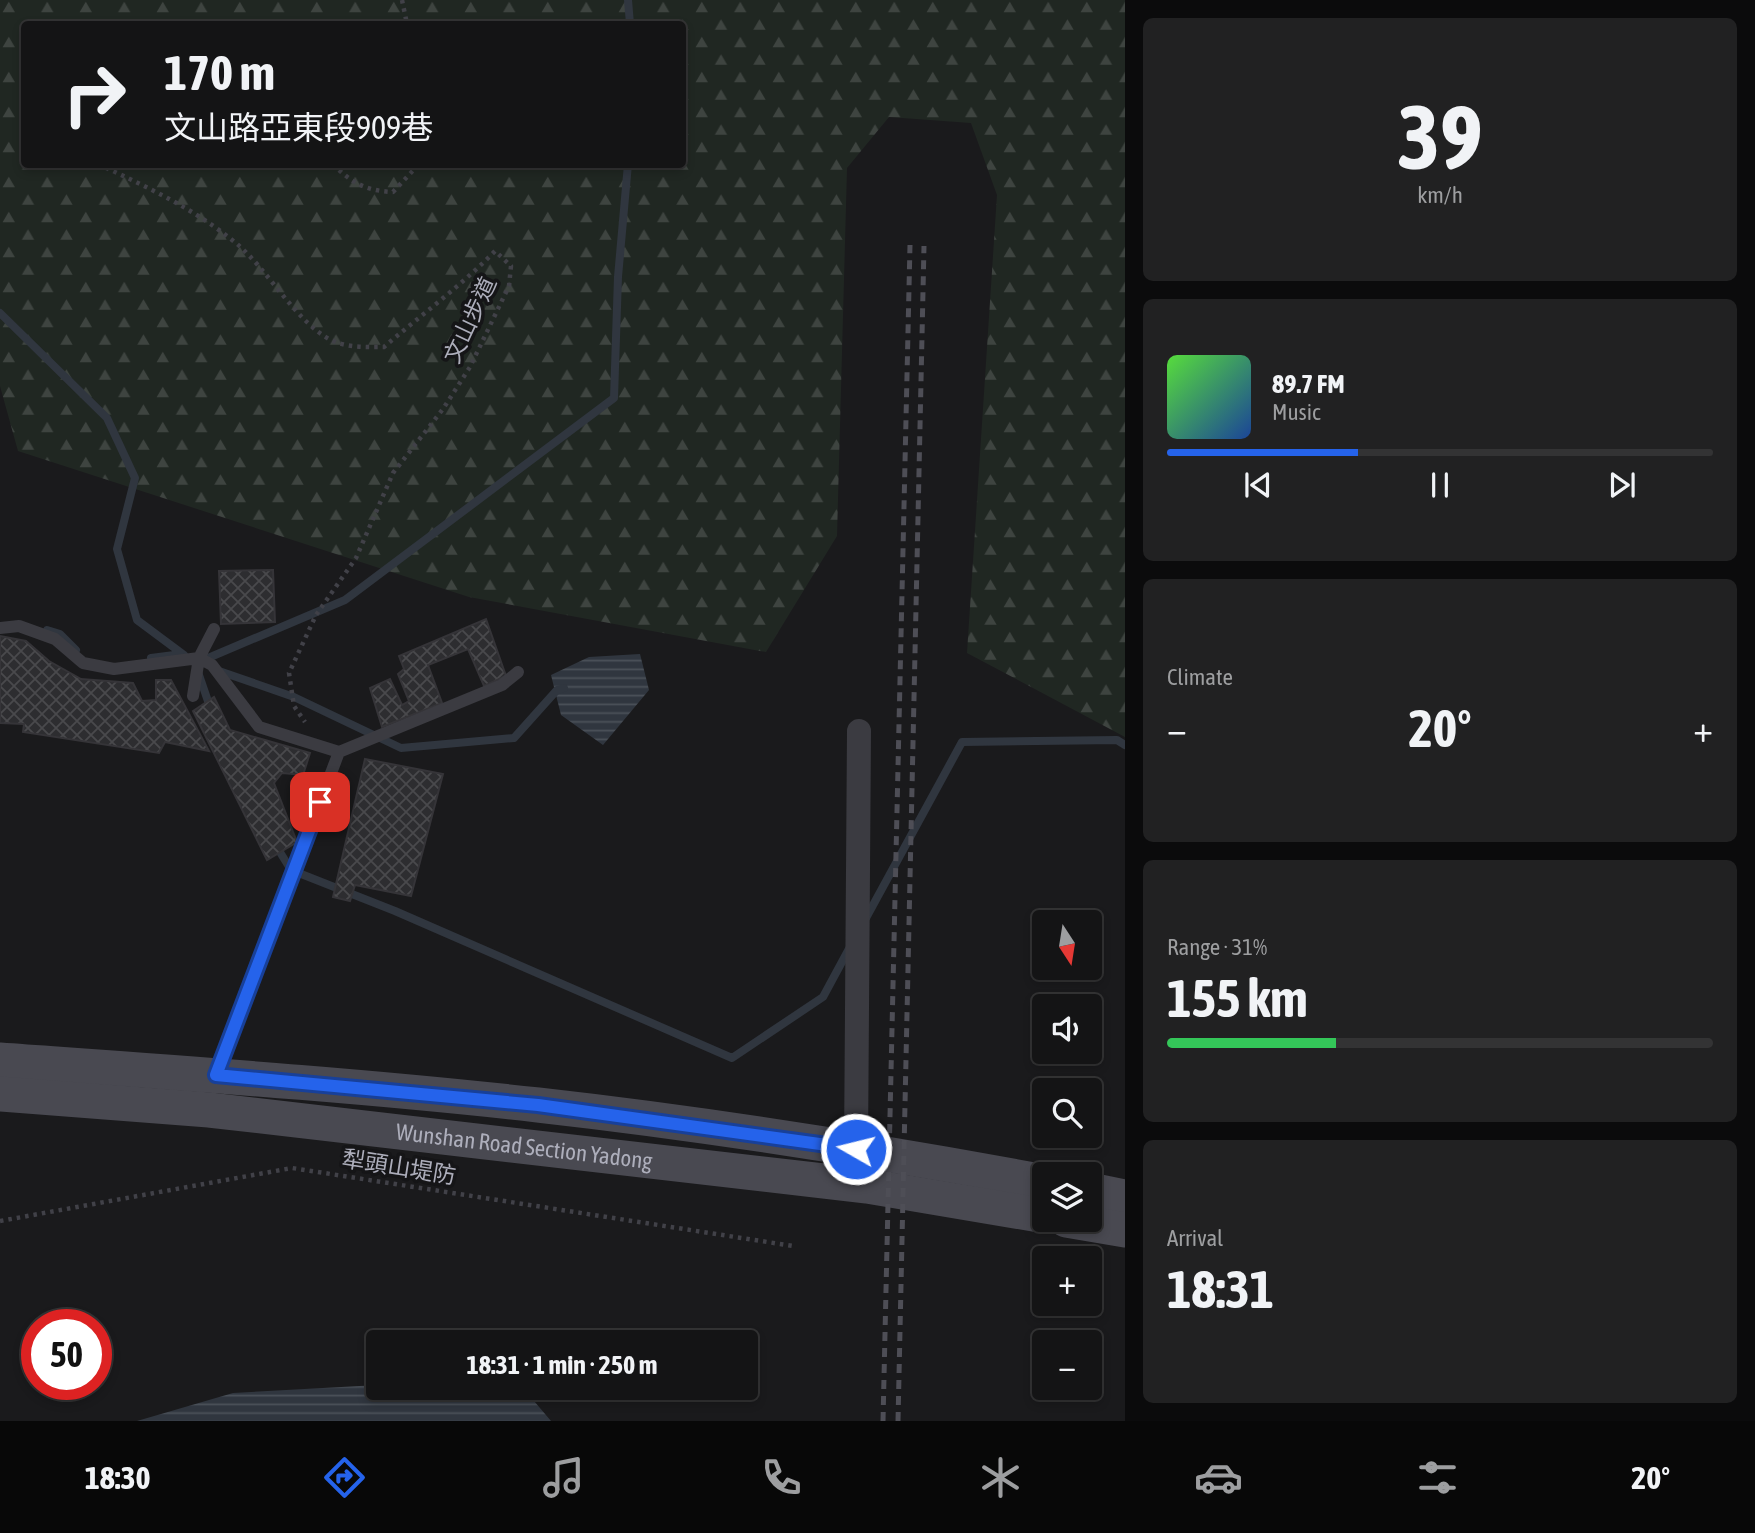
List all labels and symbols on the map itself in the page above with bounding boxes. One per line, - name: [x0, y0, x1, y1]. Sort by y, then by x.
- street label: 文山步道: [439, 273, 501, 367]
- pin: [290, 772, 350, 832]
- north arrow: [1032, 910, 1102, 980]
- position arrow: [819, 1112, 893, 1186]
- street label: Wunshan Road Section Yadong: [395, 1119, 654, 1174]
- street label: 犁頭山堤防: [340, 1145, 458, 1189]
- speed limit sign: 50: [21, 1309, 112, 1400]

